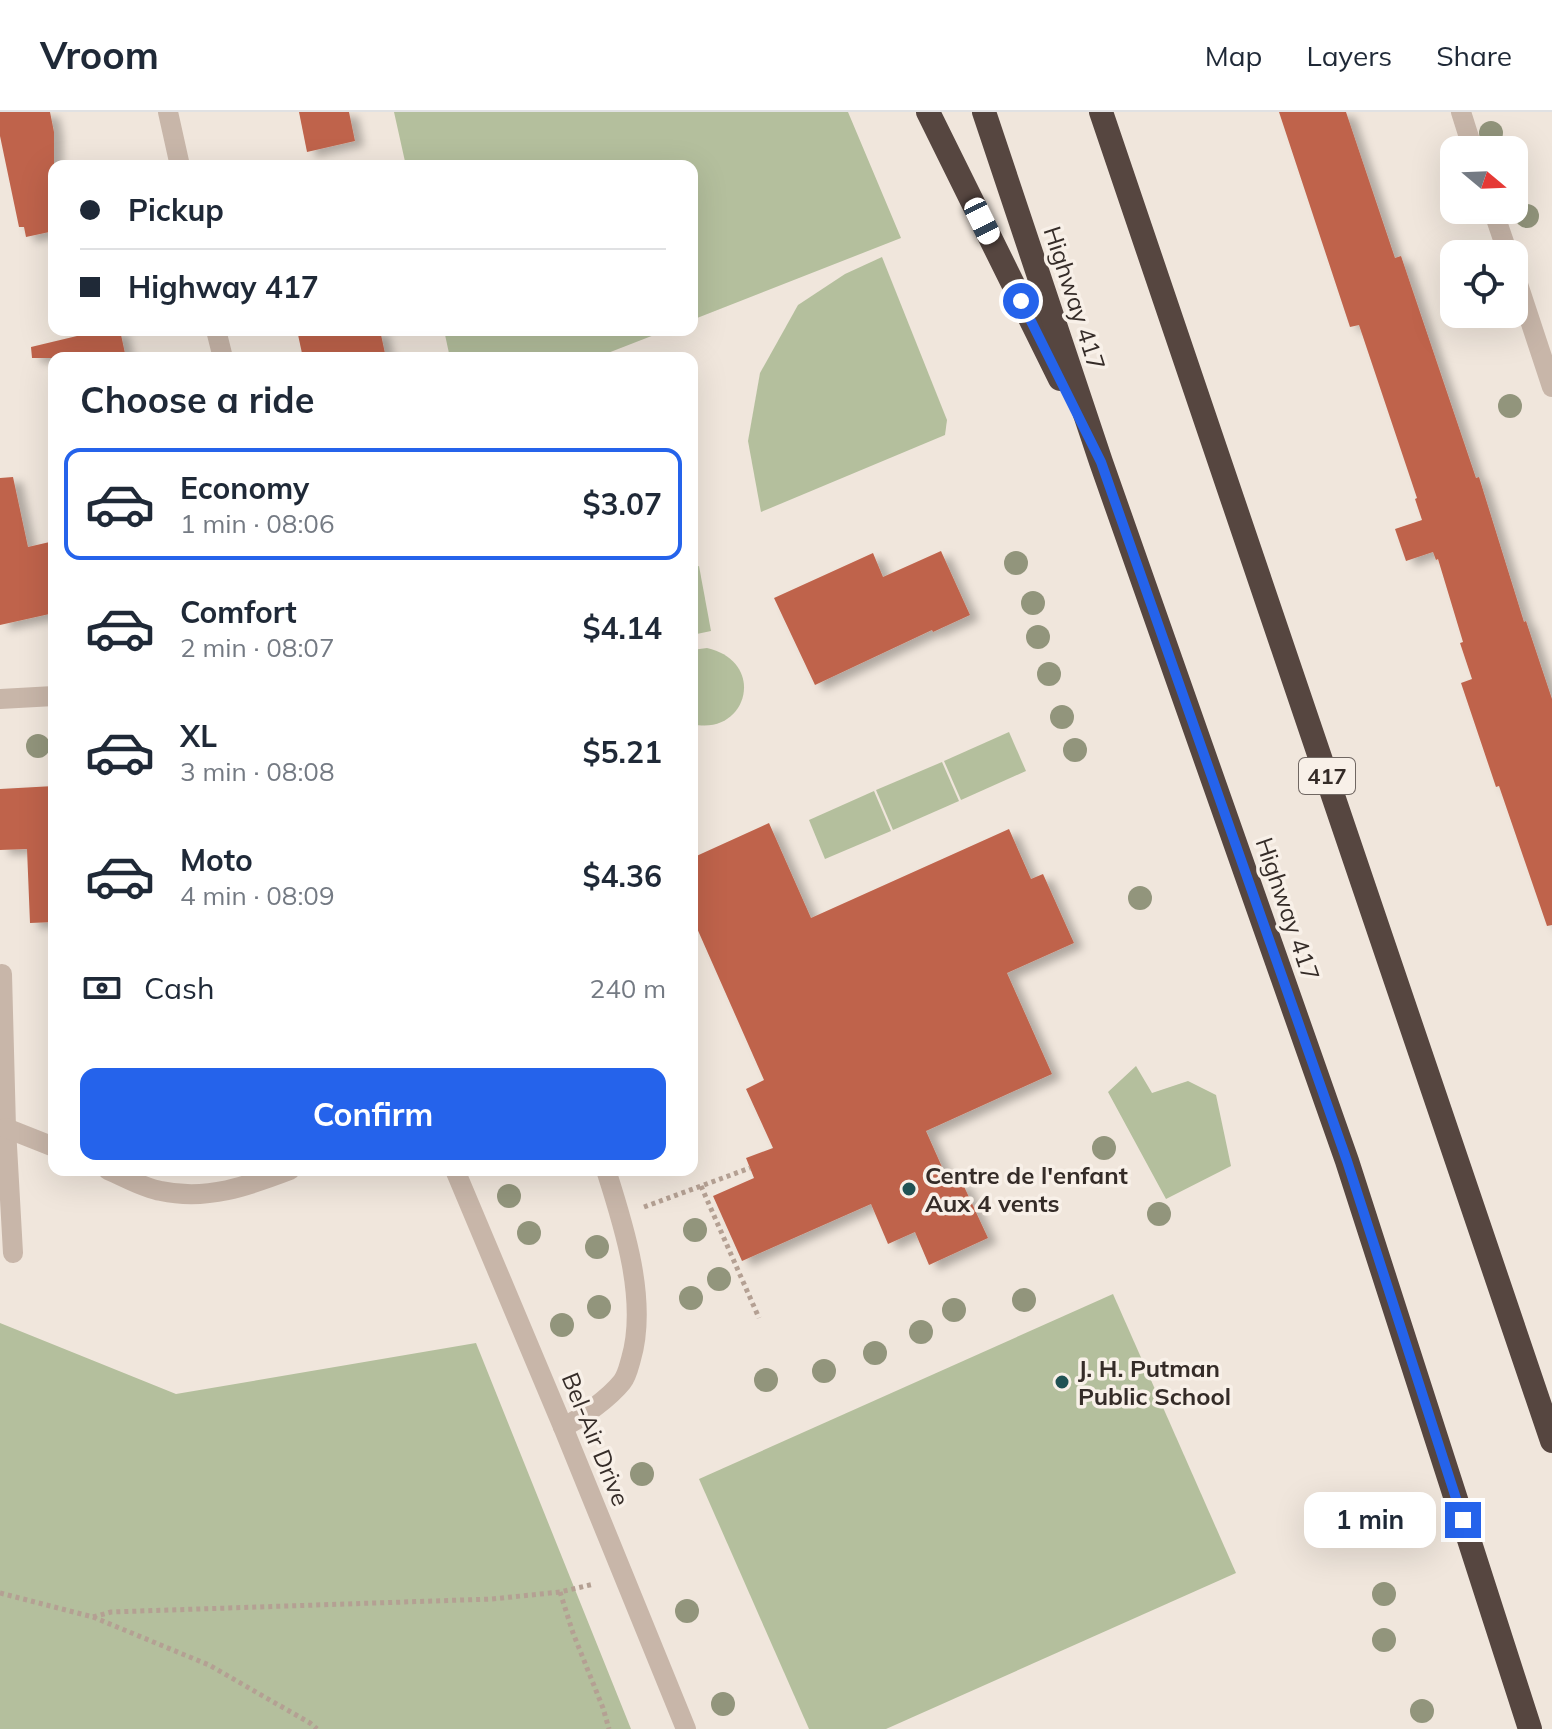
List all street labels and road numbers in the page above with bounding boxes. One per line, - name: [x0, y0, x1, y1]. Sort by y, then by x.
- street label: Highway 417: [1038, 222, 1112, 374]
- road number: 417: [1299, 758, 1355, 794]
- street label: Highway 417: [1249, 833, 1327, 985]
- street label: Bel-Air Drive: [556, 1368, 636, 1510]

